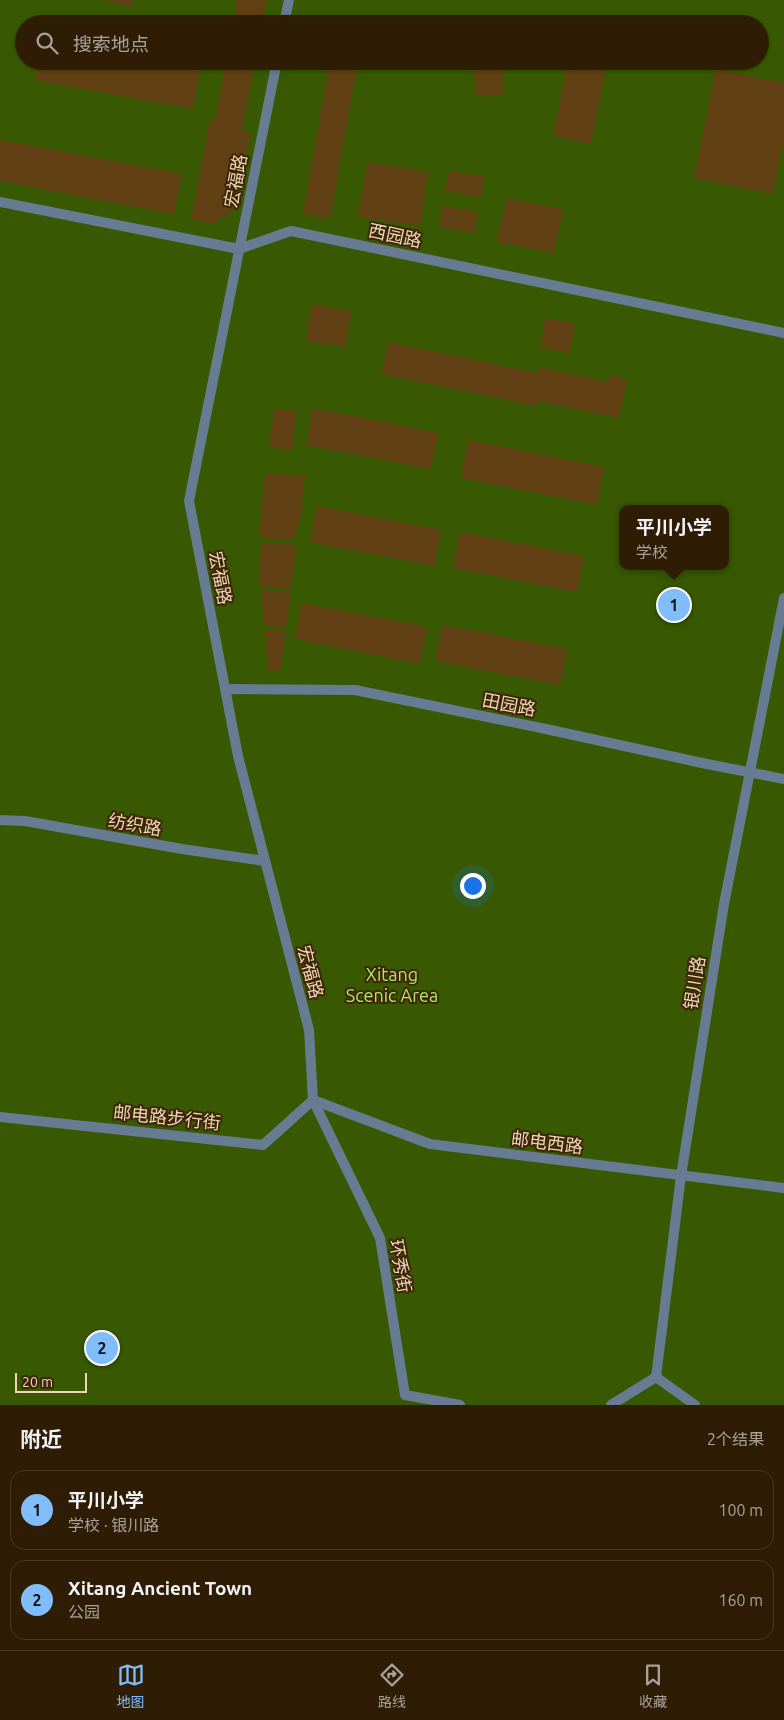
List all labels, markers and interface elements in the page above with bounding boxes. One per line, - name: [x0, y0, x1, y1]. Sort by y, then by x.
- search box: [15, 15, 769, 70]
- icon: search: [33, 29, 61, 57]
- text: 搜索地点: [73, 33, 149, 55]
- street label: 宏福路: [220, 152, 250, 209]
- street label: 西园路: [367, 220, 424, 250]
- popup: [619, 505, 729, 570]
- text: 平川小学: [636, 516, 712, 538]
- text: 学校: [636, 543, 668, 561]
- street label: 宏福路: [206, 549, 236, 606]
- pin: 1: [658, 586, 690, 624]
- street label: 田园路: [481, 689, 538, 719]
- street label: 纺织路: [107, 809, 163, 839]
- your location: [460, 873, 486, 899]
- street label: 宏福路: [294, 943, 328, 1000]
- street label: 银川路: [680, 955, 708, 1011]
- park label: Xitang Scenic Area: [346, 964, 438, 1005]
- street label: 邮电路步行街: [112, 1101, 222, 1133]
- street label: 邮电西路: [510, 1128, 584, 1156]
- street label: 环秀街: [386, 1238, 416, 1294]
- pin: 2: [86, 1329, 118, 1367]
- scale bar: [15, 1370, 88, 1393]
- text: 20 m: [22, 1374, 53, 1390]
- text: 附近: [20, 1427, 62, 1451]
- text: 2个结果: [707, 1430, 764, 1448]
- text: 平川小学: [68, 1489, 144, 1511]
- text: 1: [32, 1501, 42, 1519]
- text: 100 m: [718, 1501, 763, 1519]
- text: 学校 · 银川路: [68, 1516, 159, 1534]
- text: Xitang Ancient Town: [68, 1577, 252, 1599]
- text: 2: [32, 1591, 42, 1609]
- text: 160 m: [718, 1591, 763, 1609]
- text: 公园: [68, 1603, 100, 1621]
- tab: 地图: [117, 1661, 145, 1711]
- tab: 路线: [378, 1661, 406, 1711]
- tab: 收藏: [639, 1661, 667, 1711]

